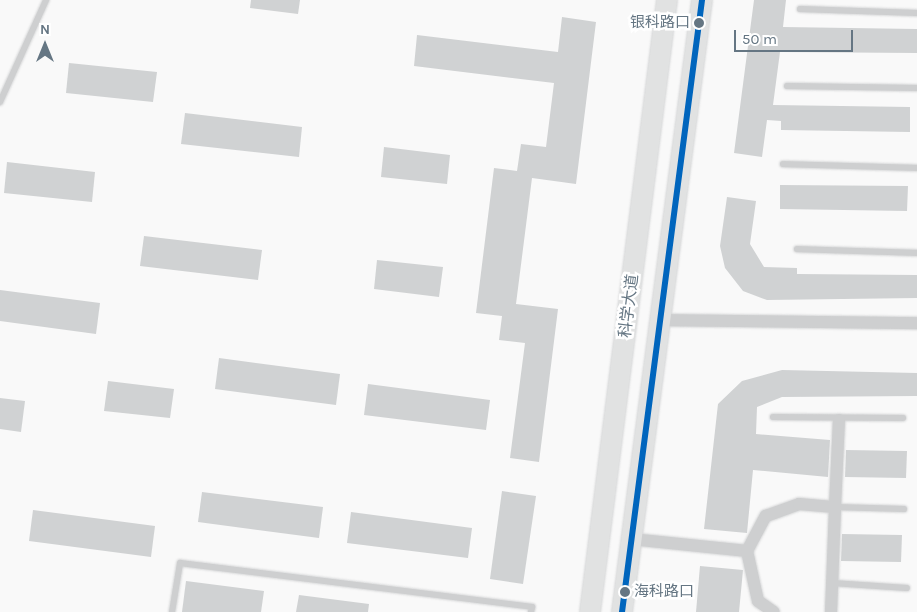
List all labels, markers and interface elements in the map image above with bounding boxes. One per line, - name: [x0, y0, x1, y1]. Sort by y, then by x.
- place label: 银科路口: [630, 14, 690, 32]
- marker: 银科路口: [694, 18, 704, 28]
- north arrow: [20, 20, 70, 70]
- scale bar: [737, 20, 856, 52]
- text: N: [40, 21, 50, 38]
- text: 50 m: [742, 30, 777, 48]
- street label: 科学大道: [616, 273, 642, 339]
- place label: 海科路口: [634, 583, 694, 601]
- marker: 海科路口: [620, 587, 630, 597]

